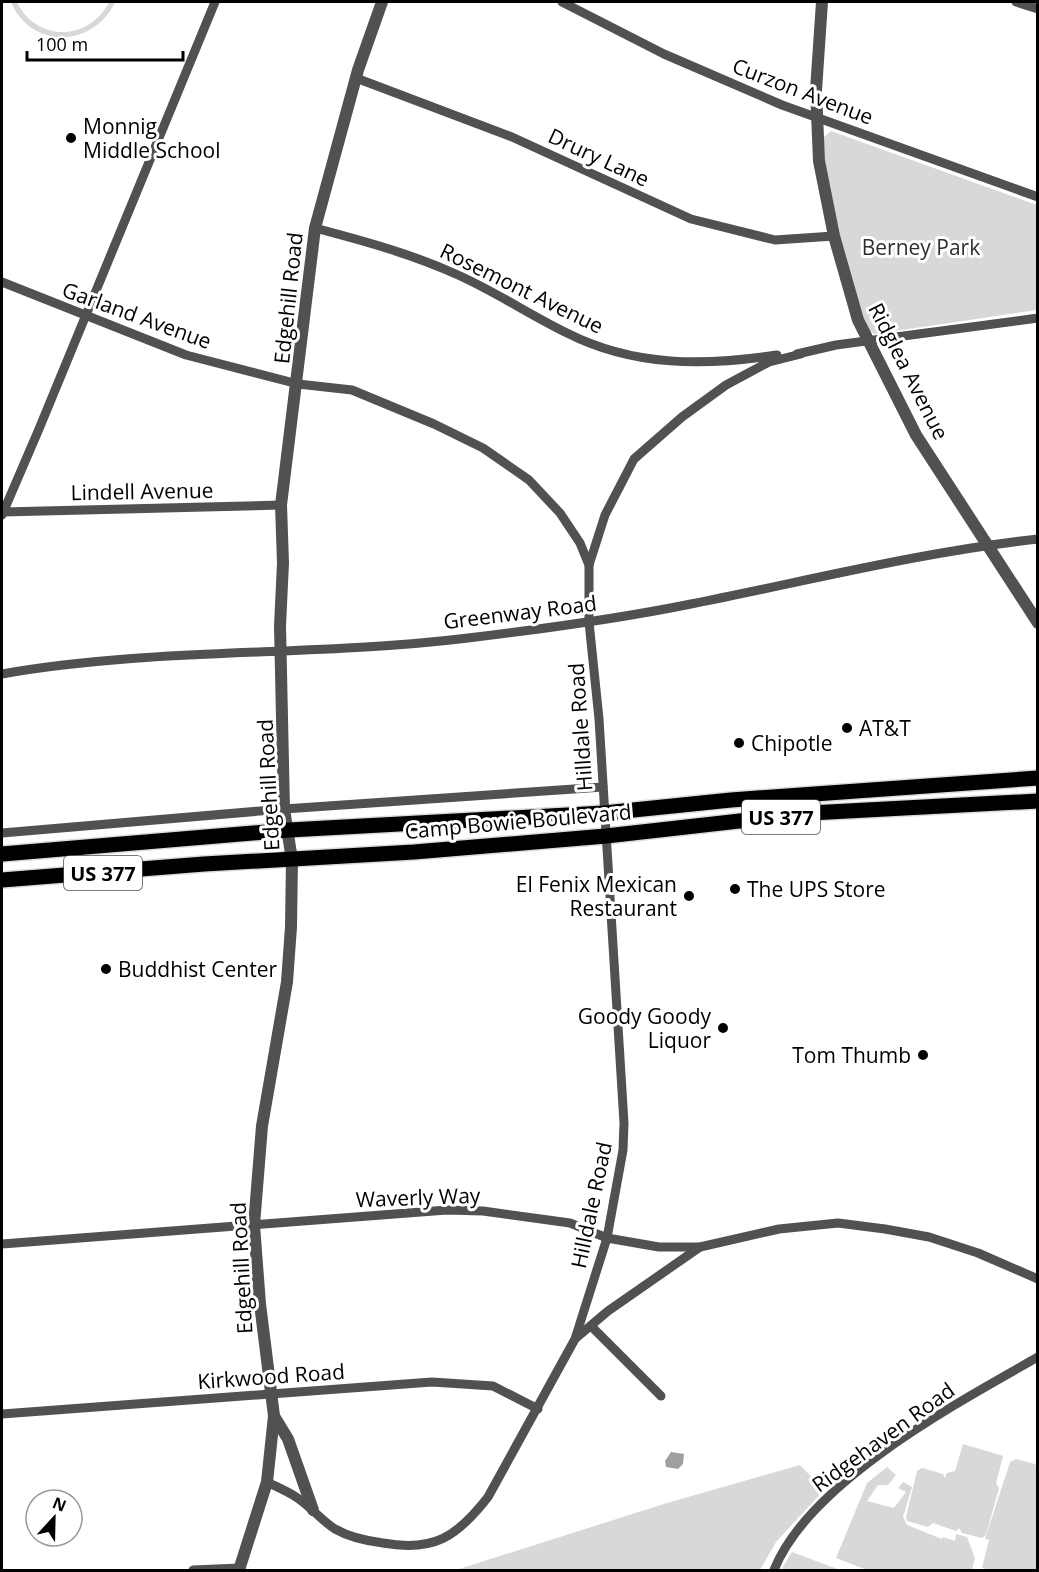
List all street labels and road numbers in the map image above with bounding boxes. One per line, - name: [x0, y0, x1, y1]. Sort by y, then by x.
- street label: Curzon Avenue: [729, 51, 877, 131]
- street label: Drury Lane: [544, 121, 654, 193]
- street label: Edgehill Road: [267, 231, 309, 365]
- street label: Rosemont Avenue: [436, 236, 608, 340]
- street label: Garland Avenue: [59, 275, 215, 355]
- street label: Ridglea Avenue: [863, 298, 955, 444]
- street label: Lindell Avenue: [70, 476, 214, 506]
- street label: Greenway Road: [442, 589, 598, 635]
- street label: Hilldale Road: [562, 662, 598, 792]
- street label: Edgehill Road: [251, 718, 285, 852]
- street label: Camp Bowie Boulevard: [404, 797, 632, 845]
- road number: US 377: [742, 800, 820, 834]
- road number: US 377: [64, 856, 142, 890]
- street label: Hilldale Road: [564, 1139, 618, 1271]
- street label: Waverly Way: [355, 1181, 481, 1213]
- street label: Edgehill Road: [224, 1201, 258, 1335]
- street label: Kirkwood Road: [196, 1357, 346, 1395]
- street label: Ridgehaven Road: [806, 1376, 960, 1498]

